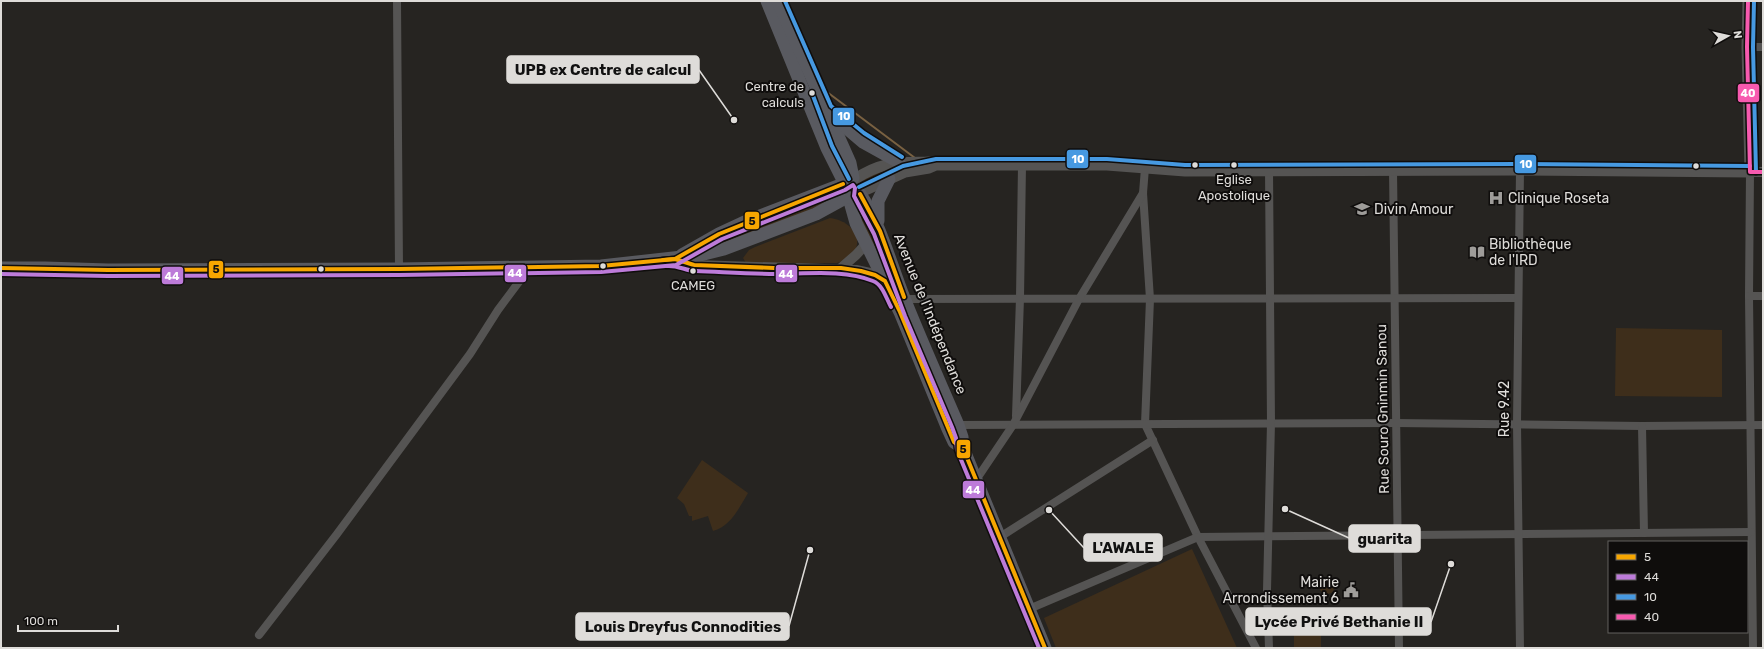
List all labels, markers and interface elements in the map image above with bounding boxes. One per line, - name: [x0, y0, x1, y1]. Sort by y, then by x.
- north arrow: [1708, 16, 1748, 56]
- text: N: [1730, 30, 1744, 40]
- callout: UPB ex Centre de calcul: [507, 56, 699, 83]
- text: UPB ex Centre de calcul: [515, 61, 691, 79]
- place label: Centre de calculs: [745, 79, 804, 110]
- line badge: 40: [1737, 83, 1760, 103]
- text: 40: [1741, 87, 1756, 100]
- marker: Centre de calculs: [807, 88, 817, 98]
- line badge: 10: [832, 107, 855, 126]
- text: 10: [838, 110, 850, 123]
- line badge: 10: [1066, 149, 1089, 169]
- text: 10: [1072, 153, 1084, 166]
- line badge: 10: [1514, 154, 1537, 174]
- text: 10: [1520, 158, 1532, 171]
- unlabelled marker: [1190, 160, 1200, 170]
- marker: Eglise Apostolique: [1229, 160, 1239, 170]
- unlabelled marker: [1691, 161, 1701, 171]
- place label: Eglise Apostolique: [1198, 172, 1270, 203]
- hospital icon: Clinique Roseta: [1487, 189, 1505, 207]
- place label: Clinique Roseta: [1508, 190, 1609, 207]
- school or university icon: Divin Amour: [1353, 200, 1371, 218]
- place label: Divin Amour: [1374, 201, 1454, 218]
- line badge: 5: [744, 211, 760, 230]
- text: 5: [748, 215, 756, 228]
- street label: Avenue de l'Indépendance: [890, 231, 970, 397]
- place label: Bibliothèque de l'IRD: [1489, 236, 1571, 269]
- library icon: Bibliothèque de l'IRD: [1468, 243, 1486, 261]
- line badge: 5: [208, 260, 224, 279]
- unlabelled marker: [598, 261, 608, 271]
- text: 5: [212, 263, 220, 276]
- unlabelled marker: [316, 264, 326, 274]
- line badge: 44: [504, 264, 527, 283]
- line badge: 44: [775, 264, 798, 283]
- line badge: 44: [161, 266, 184, 285]
- marker: CAMEG: [688, 266, 698, 276]
- text: 44: [507, 267, 523, 280]
- text: 44: [778, 268, 794, 281]
- text: 44: [164, 270, 180, 283]
- place label: CAMEG: [671, 278, 715, 293]
- street label: Rue Souro Gninmin Sanou: [1373, 324, 1393, 494]
- street label: Rue 9.42: [1496, 381, 1513, 437]
- line badge: 5: [956, 439, 971, 459]
- text: 5: [959, 443, 967, 456]
- line badge: 44: [962, 480, 985, 499]
- text: 44: [965, 484, 981, 497]
- callout: guarita: [1349, 525, 1420, 552]
- text: guarita: [1358, 530, 1413, 548]
- callout: L'AWALE: [1084, 534, 1162, 561]
- text: L'AWALE: [1092, 539, 1154, 557]
- legend: [1608, 541, 1748, 633]
- text: 5: [1644, 550, 1651, 564]
- text: 44: [1644, 570, 1659, 584]
- place label: Mairie Arrondissement 6: [1223, 574, 1339, 607]
- public building icon: Mairie Arrondissement 6: [1342, 581, 1360, 599]
- text: 10: [1644, 590, 1657, 604]
- scale bar: [18, 607, 118, 633]
- callout: Lycée Privé Bethanie II: [1246, 608, 1431, 635]
- text: 40: [1644, 610, 1659, 624]
- callout: Louis Dreyfus Connodities: [576, 613, 789, 640]
- text: Lycée Privé Bethanie II: [1255, 613, 1423, 631]
- text: 100 m: [24, 614, 58, 628]
- text: Louis Dreyfus Connodities: [585, 618, 781, 636]

